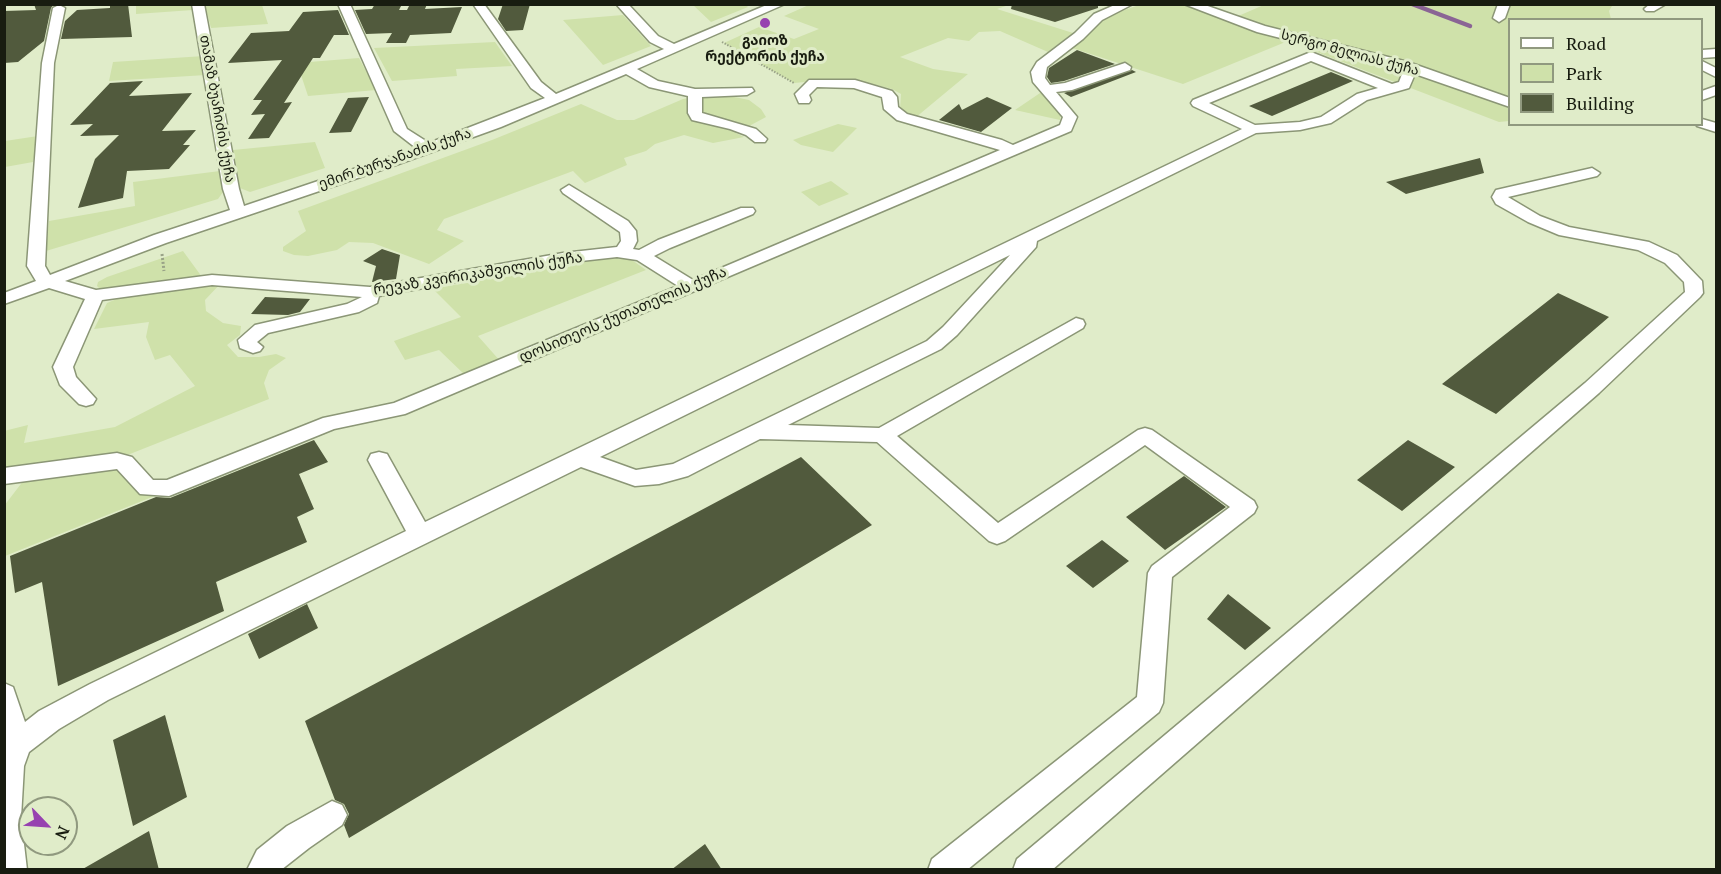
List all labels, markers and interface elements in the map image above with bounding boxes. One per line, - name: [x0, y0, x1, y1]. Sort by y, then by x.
- marker: გაიოზ რექტორის ქუჩა: [758, 16, 772, 30]
- legend: [1508, 18, 1703, 126]
- street label: სერგო მელიას ქუჩა: [1279, 26, 1421, 80]
- text: Road: [1566, 31, 1606, 55]
- place label: გაიოზ რექტორის ქუჩა: [705, 33, 825, 66]
- street label: თამაზ ბუაჩიძის ქუჩა: [196, 34, 238, 184]
- text: Park: [1566, 61, 1602, 85]
- text: Building: [1566, 91, 1634, 115]
- street label: ემირ ბურჯანაძის ქუჩა: [317, 125, 473, 193]
- street label: რევაზ კვირიკაშვილის ქუჩა: [372, 249, 584, 299]
- street label: დოსითეოს ქუთათელის ქუჩა: [517, 263, 729, 367]
- north arrow: [18, 796, 78, 856]
- text: N: [50, 823, 75, 843]

